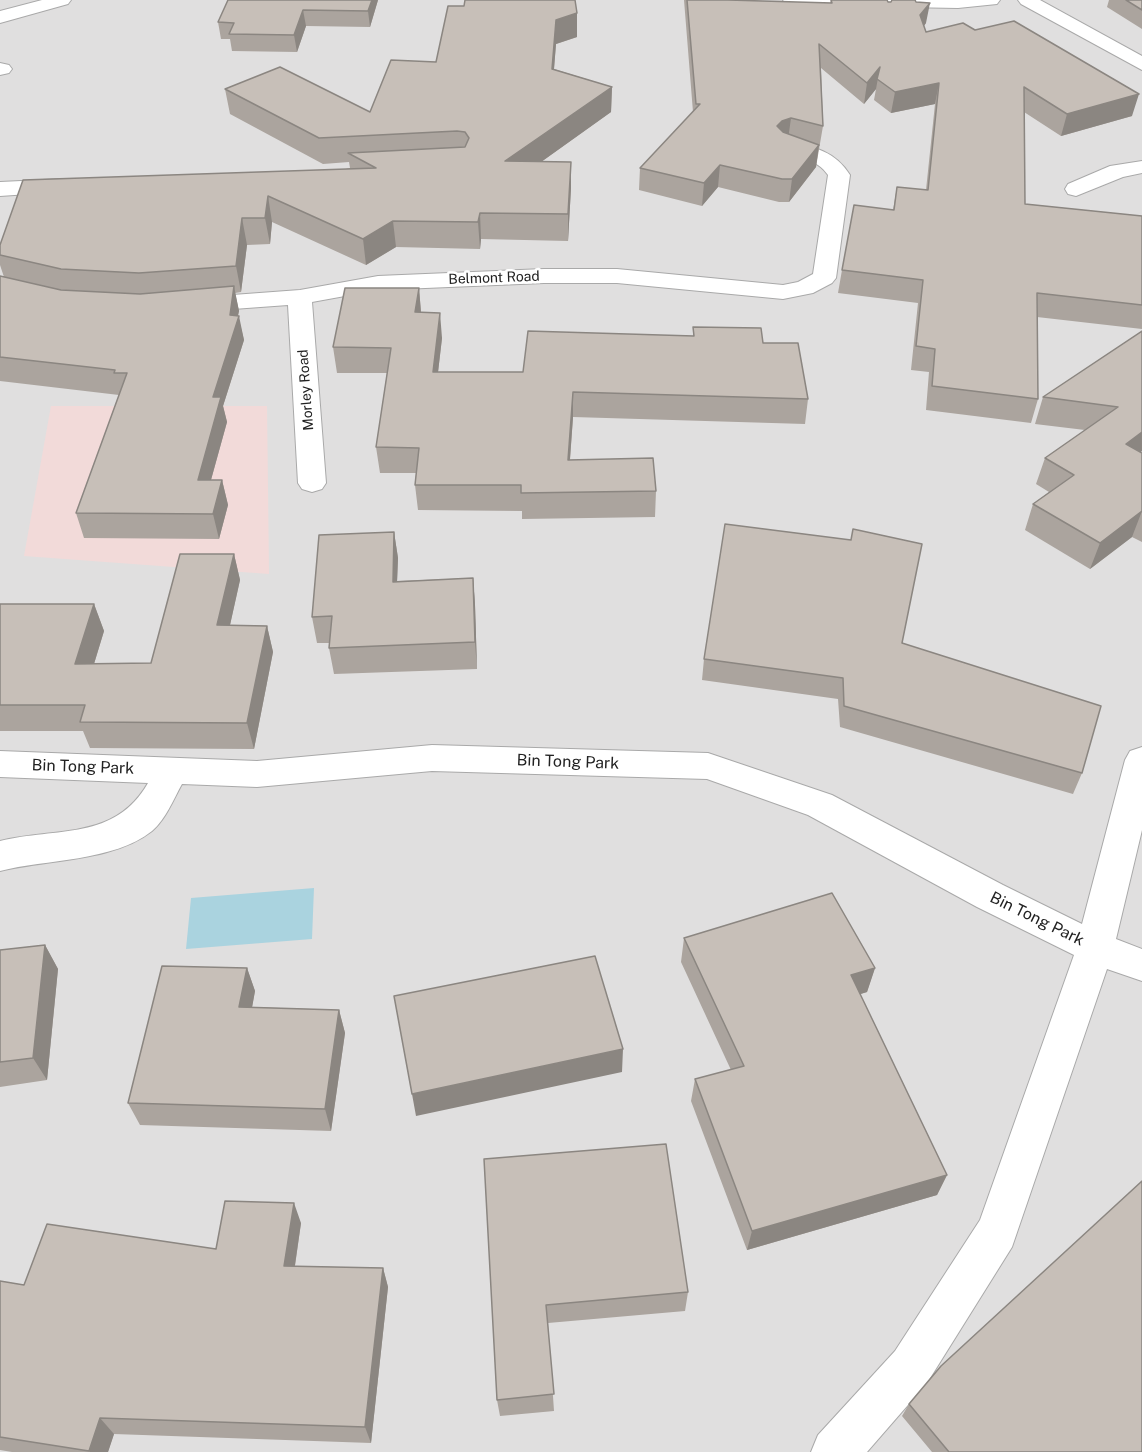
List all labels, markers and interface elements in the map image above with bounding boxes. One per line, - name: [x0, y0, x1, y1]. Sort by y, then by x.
- street label: Belmont Road: [448, 268, 540, 288]
- street label: Morley Road: [295, 349, 317, 431]
- street label: Bin Tong Park: [516, 751, 620, 773]
- street label: Bin Tong Park: [31, 756, 135, 778]
- street label: Bin Tong Park: [987, 888, 1087, 950]

